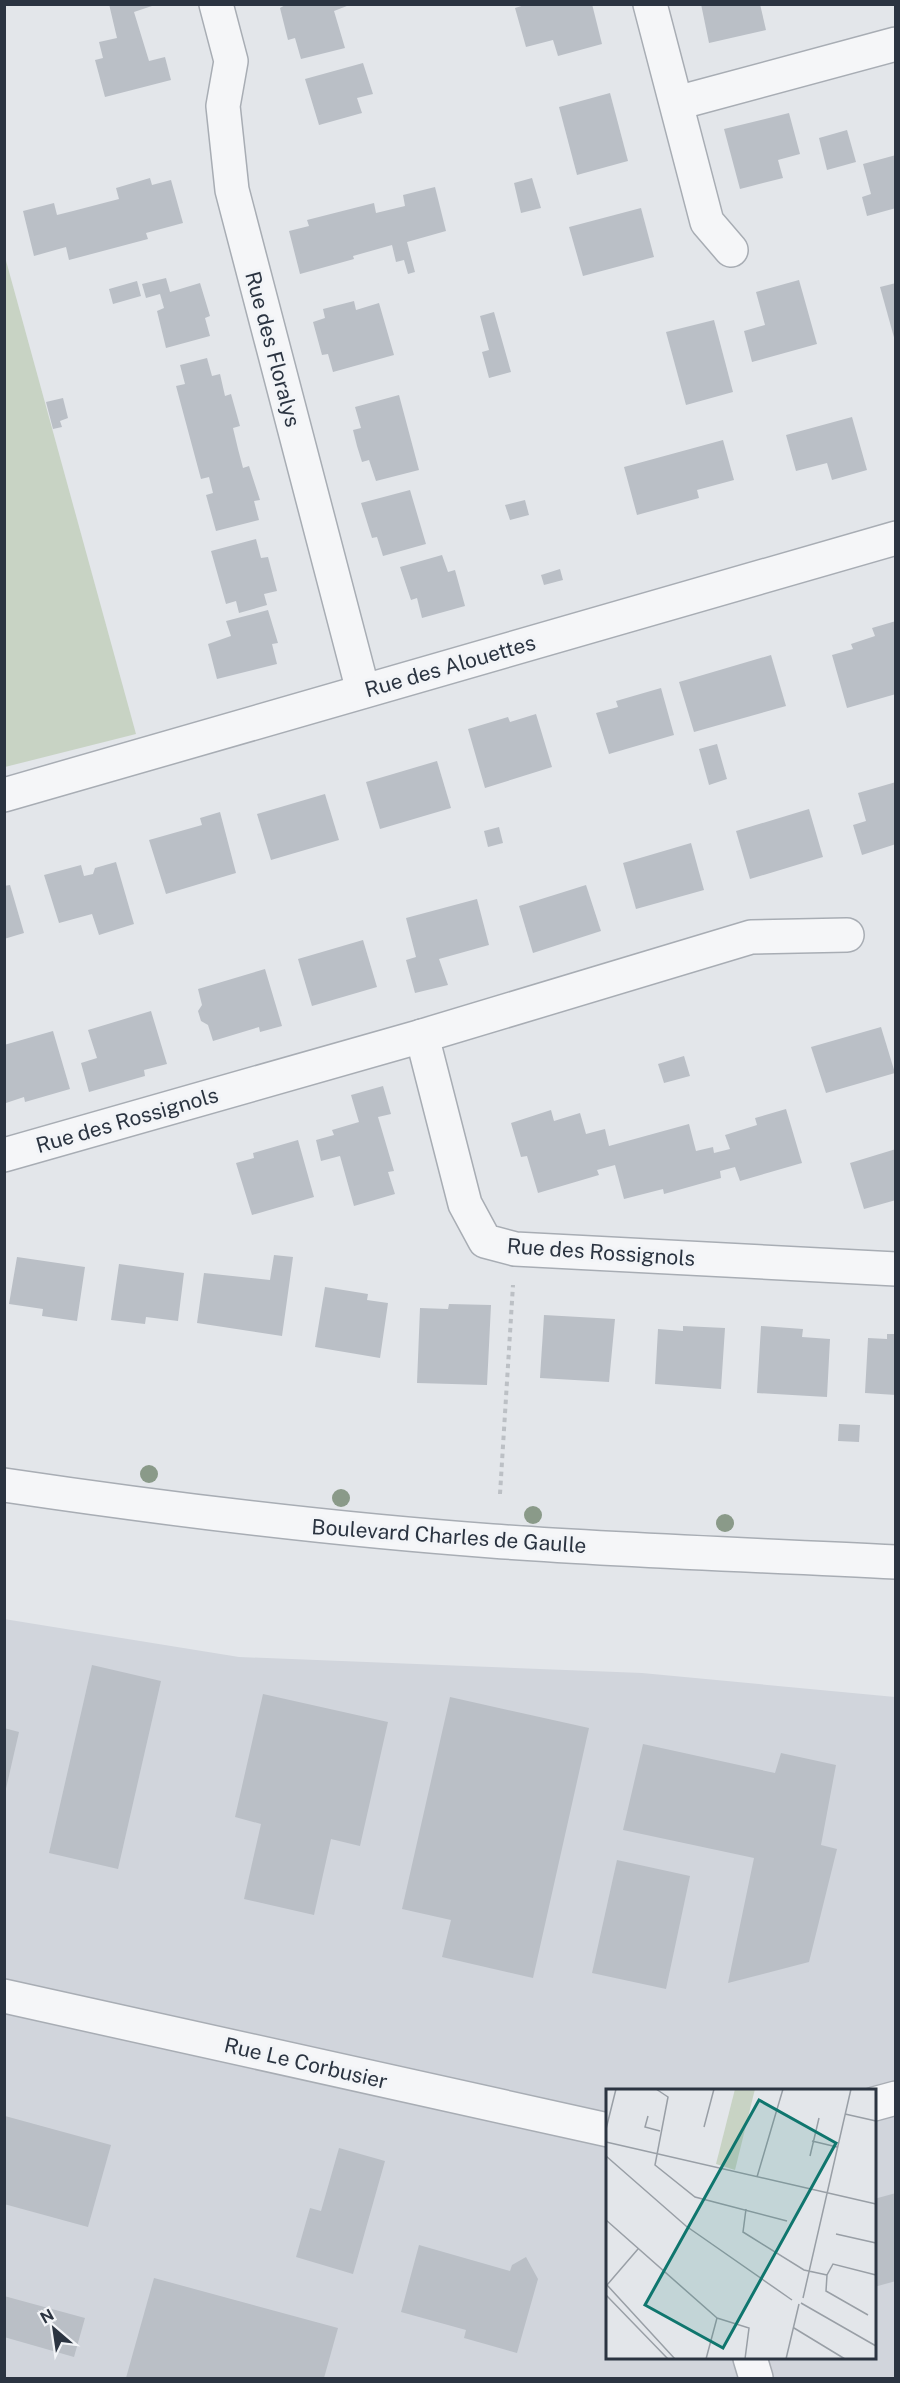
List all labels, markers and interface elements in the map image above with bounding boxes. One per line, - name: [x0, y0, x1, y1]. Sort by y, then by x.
- street label: Rue des Floralys: [240, 268, 306, 430]
- street label: Rue des Alouettes: [362, 630, 538, 702]
- street label: Rue des Rossignols: [33, 1082, 221, 1158]
- street label: Rue des Rossignols: [506, 1233, 696, 1271]
- street label: Boulevard Charles de Gaulle: [311, 1514, 587, 1558]
- street label: Rue Le Corbusier: [222, 2032, 390, 2094]
- inset map: [606, 2089, 876, 2359]
- north arrow: [24, 2299, 84, 2359]
- text: N: [37, 2305, 57, 2328]

